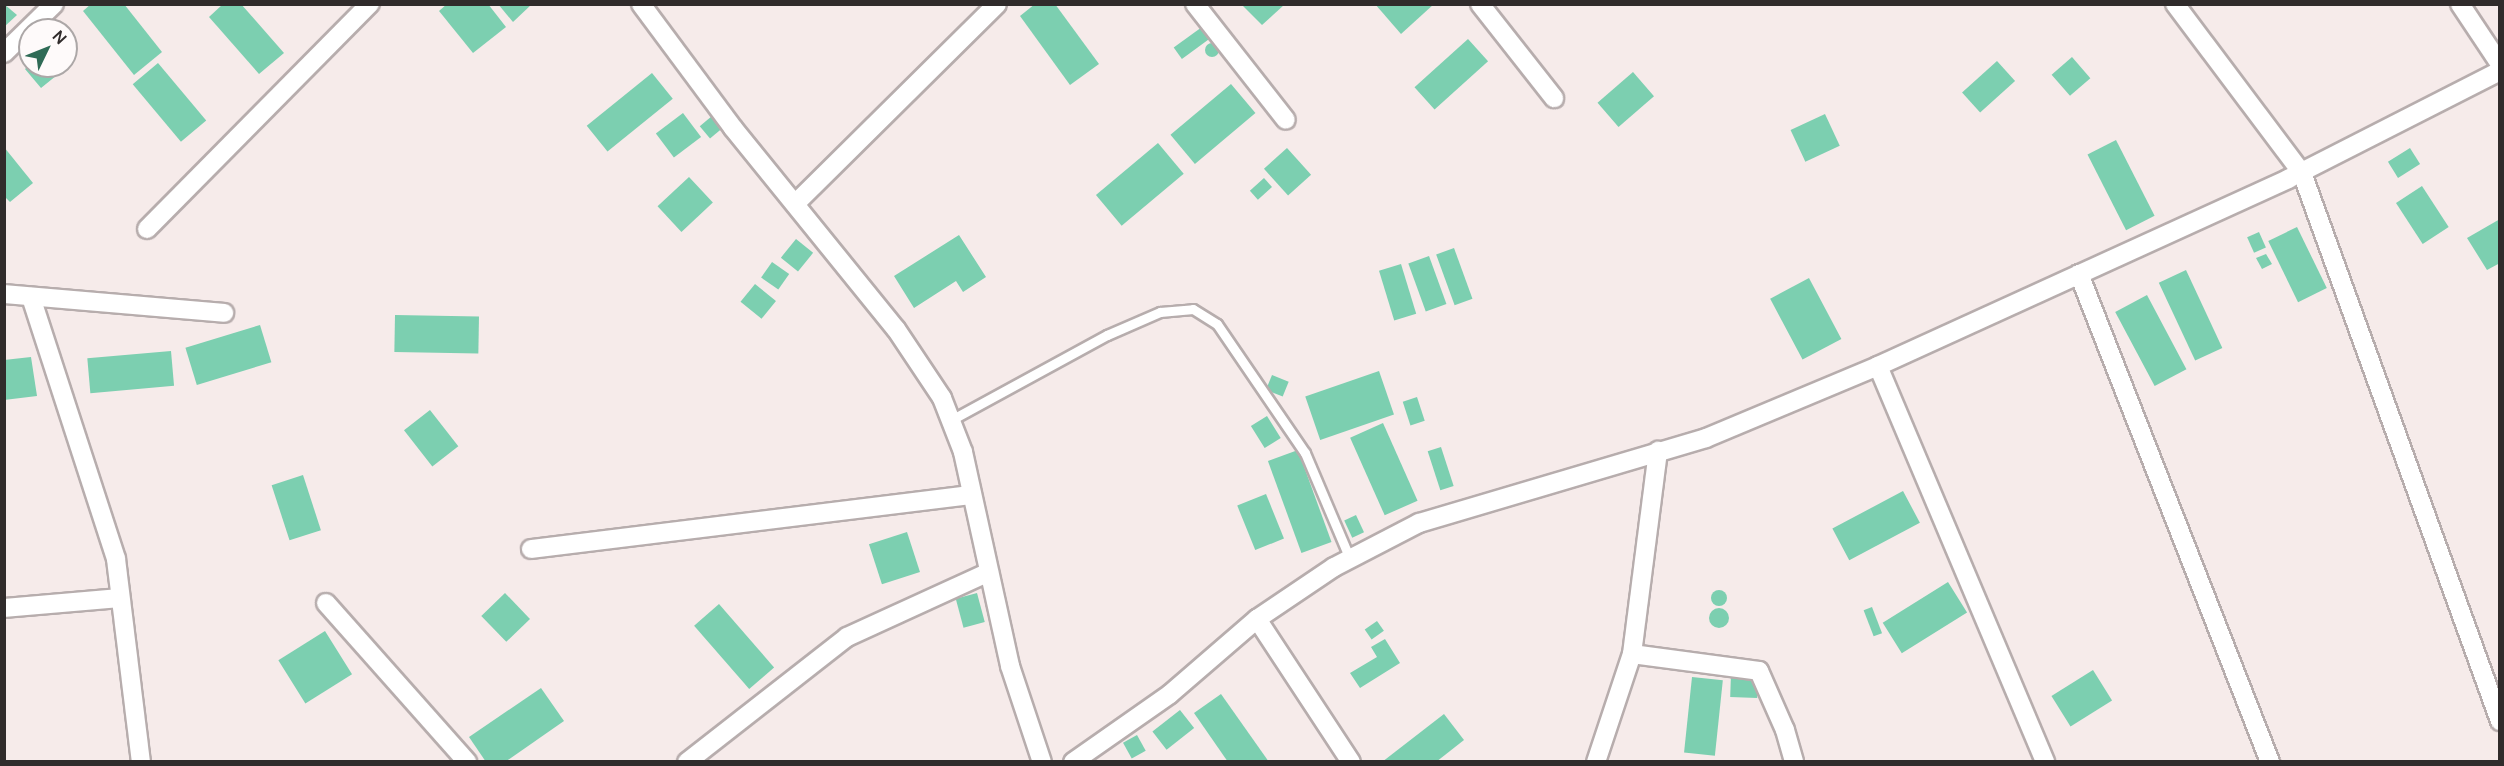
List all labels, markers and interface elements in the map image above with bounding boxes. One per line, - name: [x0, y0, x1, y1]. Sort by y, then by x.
- north arrow: [18, 18, 78, 78]
- text: N: [48, 25, 72, 49]

